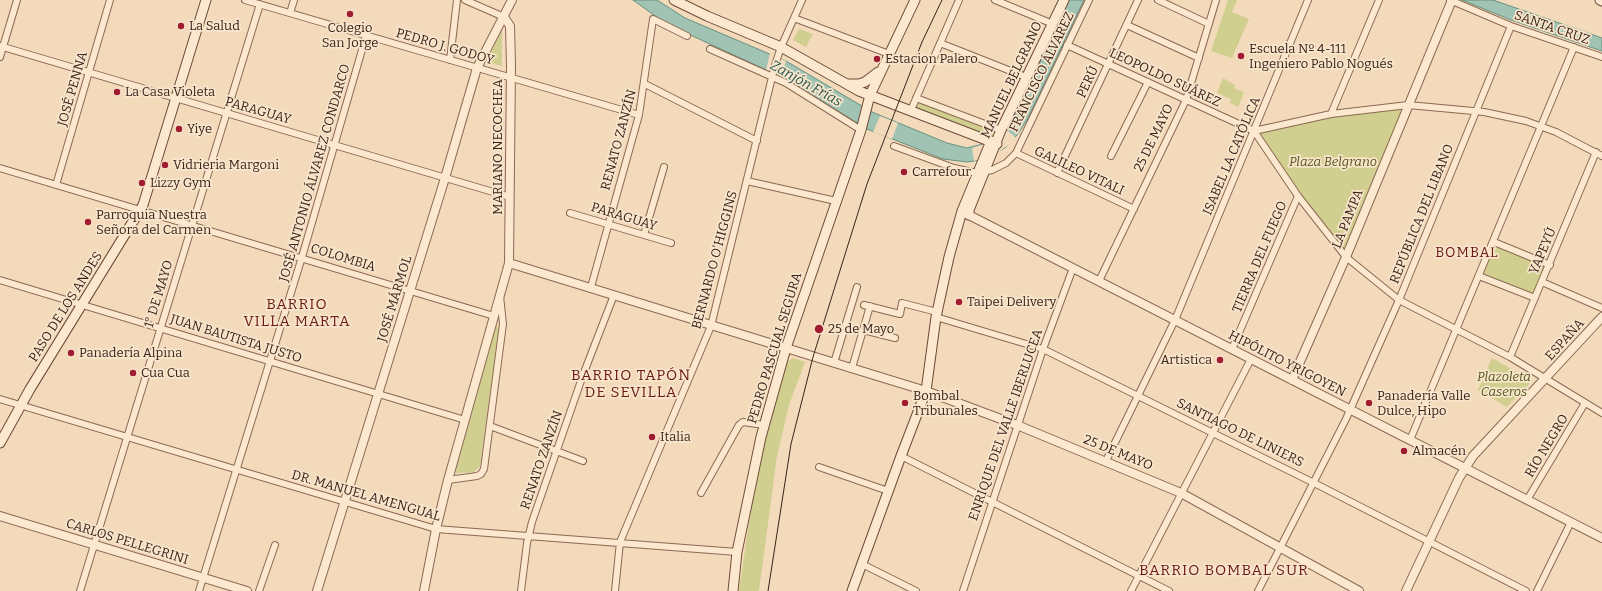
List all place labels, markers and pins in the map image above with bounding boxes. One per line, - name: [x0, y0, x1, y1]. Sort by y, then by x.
- marker: Colegio San Jorge: [345, 9, 355, 19]
- place label: La Salud: [189, 18, 240, 34]
- place label: Colegio San Jorge: [322, 20, 378, 51]
- marker: La Salud: [176, 21, 186, 31]
- place label: Escuela Nº 4-111 Ingeniero Pablo Nogués: [1249, 41, 1393, 72]
- place label: Estacion Palero: [885, 51, 978, 67]
- marker: Escuela Nº 4-111 Ingeniero Pablo Nogués: [1236, 51, 1246, 61]
- marker: Estacion Palero: [872, 54, 882, 64]
- place label: La Casa Violeta: [125, 84, 215, 100]
- marker: La Casa Violeta: [112, 87, 122, 97]
- place label: Yiye: [187, 121, 212, 137]
- marker: Yiye: [174, 124, 184, 134]
- place label: Vidrieria Margoni: [173, 157, 279, 173]
- marker: Vidrieria Margoni: [160, 160, 170, 170]
- place label: Carrefour: [912, 164, 971, 180]
- marker: Carrefour: [899, 167, 909, 177]
- place label: Lizzy Gym: [150, 175, 211, 191]
- marker: Lizzy Gym: [137, 178, 147, 188]
- place label: Parroquia Nuestra Señora del Carmen: [96, 207, 211, 238]
- marker: Parroquia Nuestra Señora del Carmen: [83, 217, 93, 227]
- place label: Taipei Delivery: [967, 294, 1056, 310]
- marker: Taipei Delivery: [954, 297, 964, 307]
- place label: 25 de Mayo: [828, 321, 894, 337]
- marker: 25 de Mayo: [813, 323, 825, 335]
- place label: Panadería Alpina: [79, 345, 182, 361]
- marker: Panadería Alpina: [66, 348, 76, 358]
- place label: Artistica: [1160, 352, 1212, 368]
- marker: Artistica: [1215, 355, 1225, 365]
- place label: Cua Cua: [141, 365, 190, 381]
- marker: Cua Cua: [128, 368, 138, 378]
- place label: Bombal Tribunales: [913, 388, 978, 419]
- place label: Panadería Valle Dulce, Hipo: [1377, 388, 1470, 419]
- marker: Bombal Tribunales: [900, 398, 910, 408]
- marker: Panadería Valle Dulce, Hipo: [1364, 398, 1374, 408]
- place label: Italia: [660, 429, 691, 445]
- marker: Italia: [647, 432, 657, 442]
- place label: Almacén: [1412, 443, 1466, 459]
- marker: Almacén: [1399, 446, 1409, 456]

